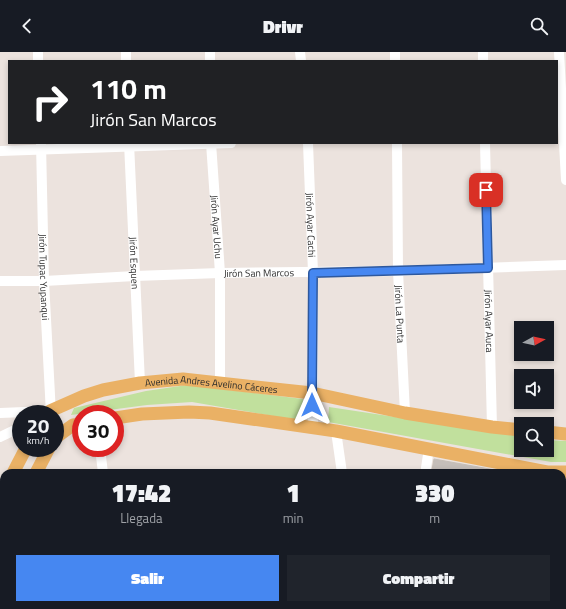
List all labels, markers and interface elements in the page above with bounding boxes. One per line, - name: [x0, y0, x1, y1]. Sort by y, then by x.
- text: Drivr: [263, 13, 303, 40]
- icon: back: [16, 15, 38, 37]
- icon: search: [528, 15, 550, 37]
- text: 110 m: [90, 67, 167, 110]
- icon: right: [24, 76, 76, 128]
- text: Jirón San Marcos: [90, 106, 217, 133]
- pin: [469, 173, 503, 207]
- icon: arrive: [475, 179, 497, 201]
- street label: Jirón Ayar Cachi: [302, 192, 319, 258]
- street label: Jirón Ayar Uchu: [207, 194, 226, 259]
- street label: Jirón Tupac Yupanqui: [35, 234, 53, 321]
- street label: Jirón Esquen: [125, 236, 143, 289]
- street label: Jirón San Marcos: [224, 265, 294, 281]
- street label: Jirón La Punta: [391, 284, 409, 344]
- street label: Jirón Ayar Auca: [481, 289, 497, 353]
- north arrow: [514, 321, 554, 361]
- map controls: [514, 321, 554, 457]
- button: sound: [514, 369, 554, 409]
- street label: Avenida Andres Avelino Cáceres: [144, 372, 279, 397]
- position arrow: [291, 384, 333, 426]
- speed limit sign: 30: [72, 405, 124, 457]
- text: 20: [27, 410, 49, 441]
- button: search: [514, 417, 554, 457]
- text: km/h: [27, 433, 49, 448]
- text: 17:42: [111, 475, 171, 511]
- text: 1: [286, 475, 300, 511]
- text: 330: [415, 475, 454, 511]
- text: Llegada: [120, 508, 163, 528]
- text: min: [283, 508, 303, 528]
- text: m: [429, 508, 440, 528]
- button: Salir: [16, 555, 279, 601]
- button: Compartir: [287, 555, 550, 601]

